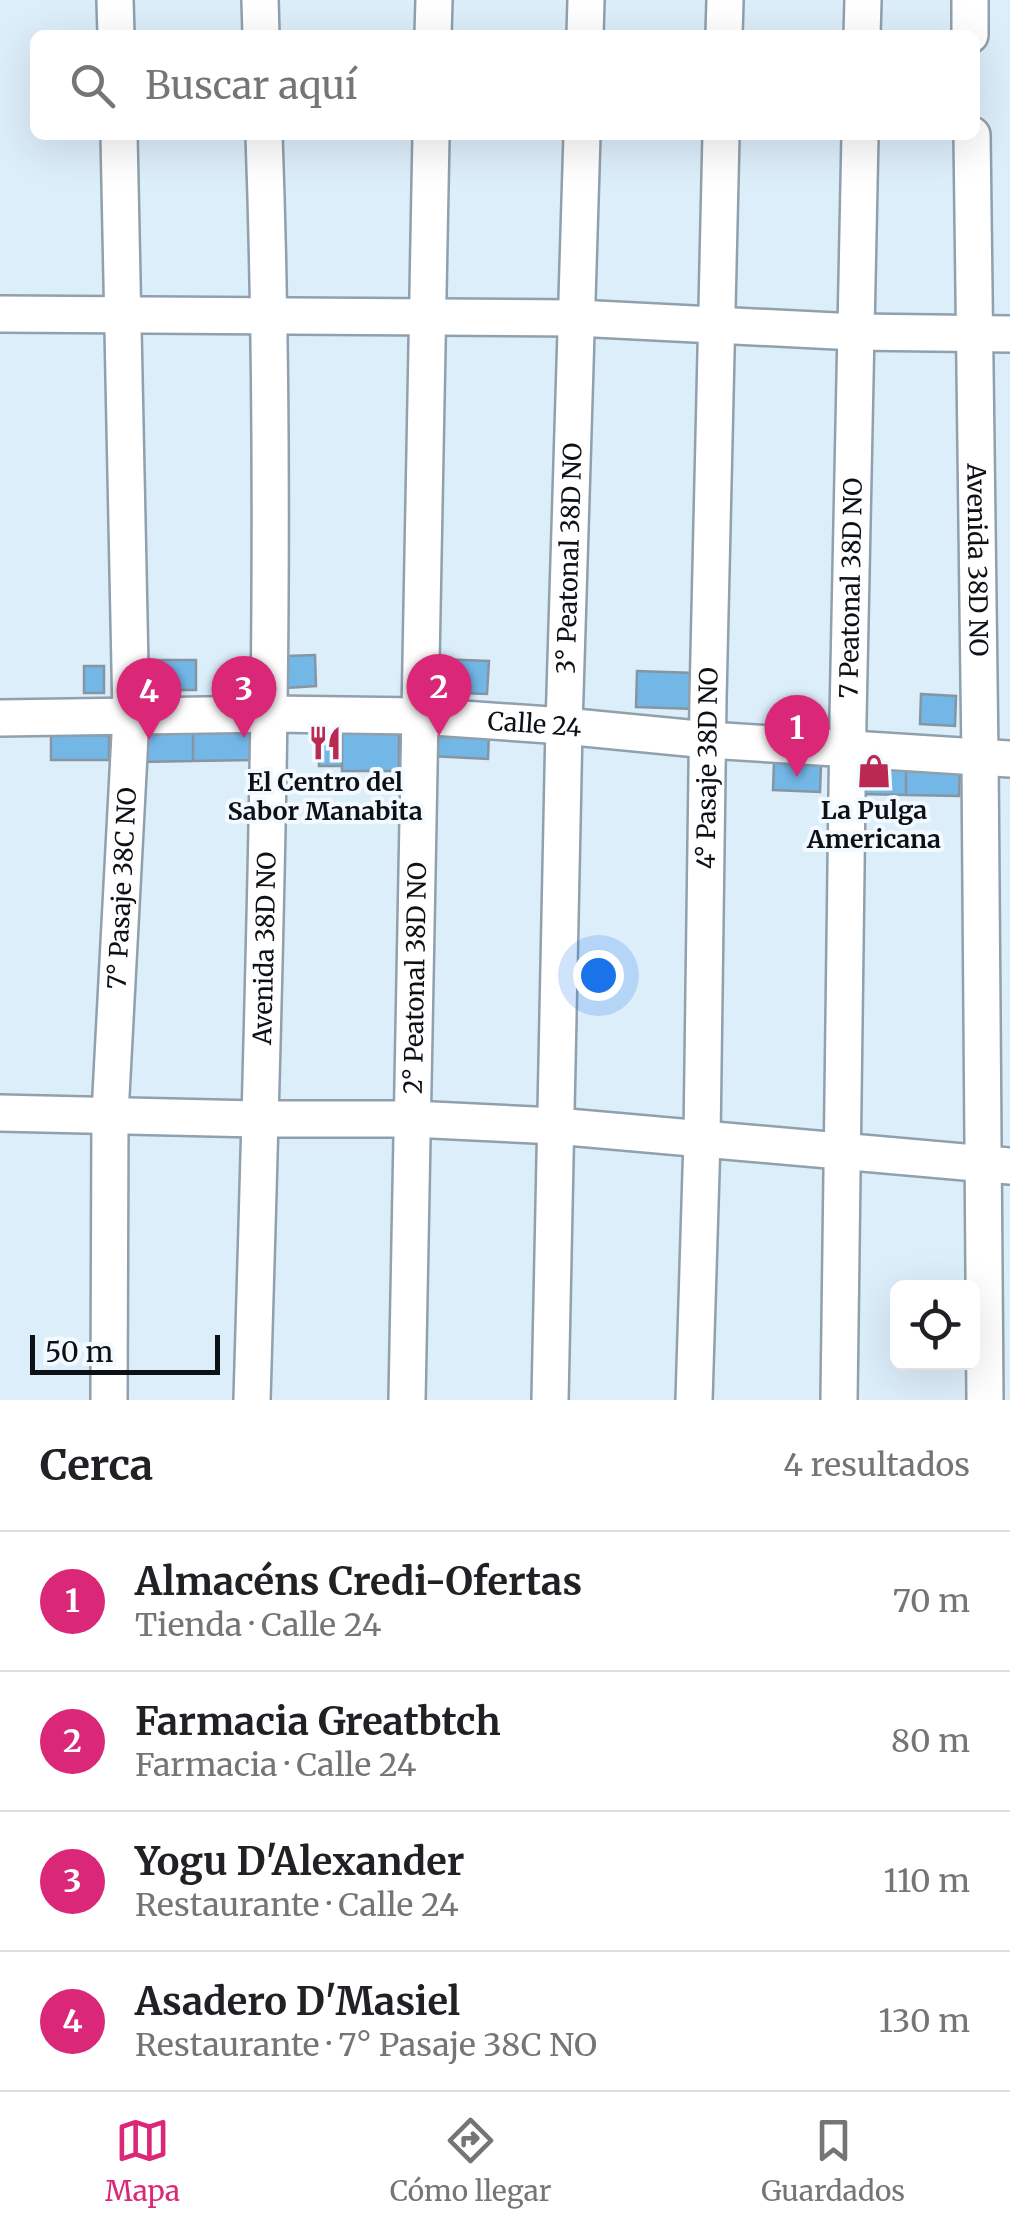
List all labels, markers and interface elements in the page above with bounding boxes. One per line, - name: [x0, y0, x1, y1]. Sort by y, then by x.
- search box: [30, 30, 980, 140]
- icon: search: [65, 58, 120, 113]
- text: Buscar aquí: [145, 62, 357, 109]
- street label: 3° Peatonal 38D NO: [550, 442, 589, 674]
- street label: Avenida 38D NO: [960, 462, 995, 657]
- street label: 7 Peatonal 38D NO: [832, 477, 869, 699]
- pin: 2: [406, 654, 472, 736]
- pin: 3: [212, 656, 276, 738]
- pin: 4: [116, 658, 182, 740]
- street label: 4° Pasaje 38D NO: [690, 667, 725, 869]
- pin: 1: [764, 694, 830, 777]
- street label: Calle 24: [487, 705, 583, 744]
- restaurant icon: El Centro del Sabor Manabita: [306, 724, 344, 762]
- shop icon: La Pulga Americana: [855, 752, 893, 790]
- place label: El Centro del Sabor Manabita: [227, 766, 423, 827]
- street label: 7° Pasaje 38C NO: [101, 786, 143, 990]
- place label: La Pulga Americana: [806, 794, 941, 855]
- street label: Avenida 38D NO: [246, 851, 283, 1046]
- street label: 2° Peatonal 38D NO: [397, 862, 433, 1094]
- your location: [573, 950, 624, 1001]
- map controls: [890, 1280, 980, 1370]
- button: locate: [890, 1280, 980, 1370]
- scale bar: [30, 1330, 220, 1374]
- text: 50 m: [45, 1334, 113, 1370]
- text: Cerca: [40, 1439, 153, 1491]
- text: 4 resultados: [783, 1445, 970, 1485]
- text: Almacéns Credi-Ofertas: [135, 1558, 582, 1605]
- text: 1: [65, 1581, 80, 1621]
- text: 70 m: [893, 1581, 970, 1621]
- text: Tienda · Calle 24: [135, 1605, 381, 1645]
- text: Farmacia Greatbtch: [135, 1698, 501, 1745]
- text: 2: [63, 1721, 82, 1761]
- text: 80 m: [891, 1721, 970, 1761]
- text: Farmacia · Calle 24: [135, 1745, 417, 1785]
- text: Yogu D'Alexander: [135, 1838, 464, 1885]
- text: 3: [63, 1861, 82, 1901]
- text: 110 m: [883, 1861, 970, 1901]
- text: Restaurante · Calle 24: [135, 1885, 459, 1925]
- text: Asadero D'Masiel: [135, 1978, 460, 2025]
- text: 4: [62, 2001, 83, 2041]
- text: 130 m: [878, 2001, 970, 2041]
- text: Restaurante · 7° Pasaje 38C NO: [135, 2025, 597, 2065]
- tab: Mapa: [105, 2113, 180, 2209]
- tab: Cómo llegar: [390, 2113, 551, 2209]
- tab: Guardados: [761, 2113, 905, 2209]

